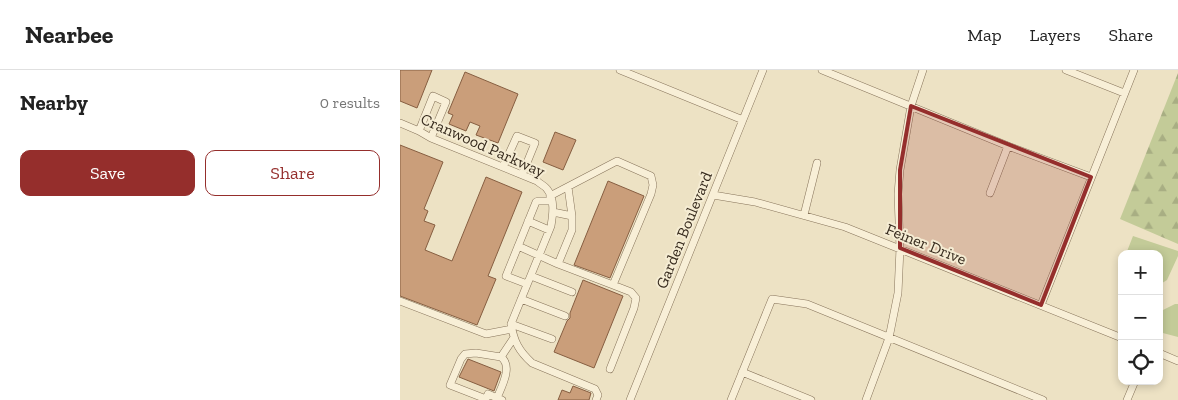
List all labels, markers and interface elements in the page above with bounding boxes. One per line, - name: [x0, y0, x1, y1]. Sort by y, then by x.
- text: Nearbee: [25, 20, 113, 49]
- text: Map: [967, 24, 1002, 46]
- text: Layers: [1030, 24, 1081, 46]
- text: Share: [1109, 24, 1153, 46]
- text: Nearby: [20, 90, 88, 115]
- text: 0 results: [320, 93, 380, 112]
- street label: Cranwood Parkway: [418, 109, 549, 181]
- button: Save: [20, 150, 195, 196]
- button: Share: [205, 150, 380, 196]
- street label: Garden Boulevard: [652, 169, 716, 291]
- street label: Feiner Drive: [883, 219, 969, 269]
- map controls: [1118, 250, 1163, 385]
- button: +: [1118, 250, 1163, 295]
- button: −: [1118, 295, 1163, 340]
- button: locate: [1118, 340, 1163, 385]

